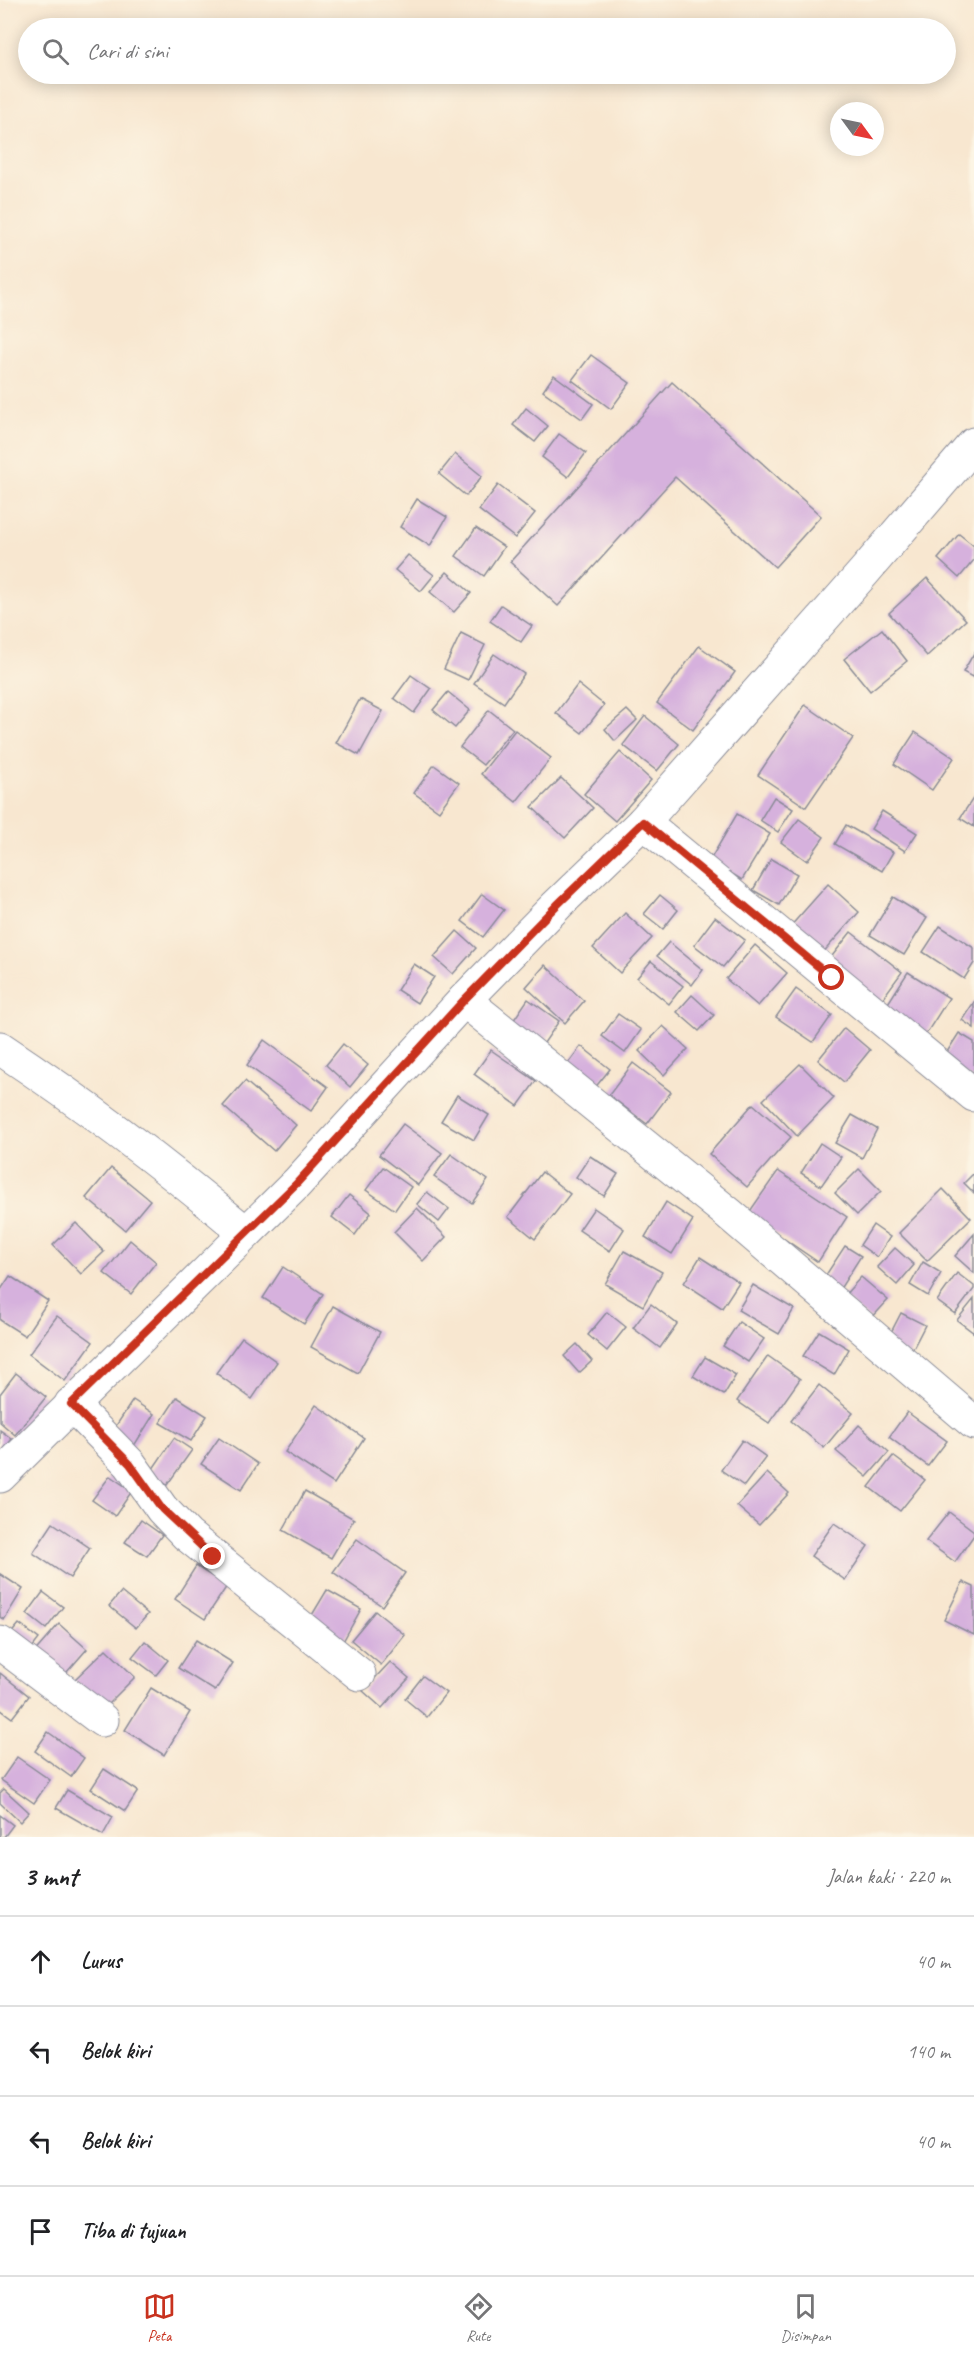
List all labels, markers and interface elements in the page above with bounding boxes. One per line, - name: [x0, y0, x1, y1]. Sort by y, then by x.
- search box: [18, 18, 956, 84]
- icon: search: [39, 35, 72, 68]
- text: Cari di sini: [87, 37, 168, 65]
- north arrow: [830, 102, 884, 156]
- route start: [818, 964, 844, 990]
- route end: [199, 1543, 225, 1569]
- text: 3 mnt: [24, 1860, 77, 1893]
- text: Jalan kaki · 220 m: [827, 1864, 950, 1889]
- icon: ahead: [24, 1945, 57, 1978]
- text: Lurus: [81, 1947, 121, 1975]
- text: 40 m: [916, 1949, 950, 1974]
- icon: left: [24, 2035, 57, 2068]
- text: Belok kiri: [81, 2037, 150, 2065]
- text: 140 m: [907, 2039, 950, 2064]
- icon: left: [24, 2125, 57, 2158]
- text: Belok kiri: [81, 2127, 150, 2155]
- text: 40 m: [916, 2129, 950, 2154]
- icon: arrive: [24, 2215, 57, 2248]
- text: Tiba di tujuan: [81, 2217, 186, 2245]
- tab: Peta: [143, 2290, 176, 2346]
- tab: Rute: [462, 2290, 495, 2346]
- tab: Disimpan: [781, 2290, 831, 2346]

